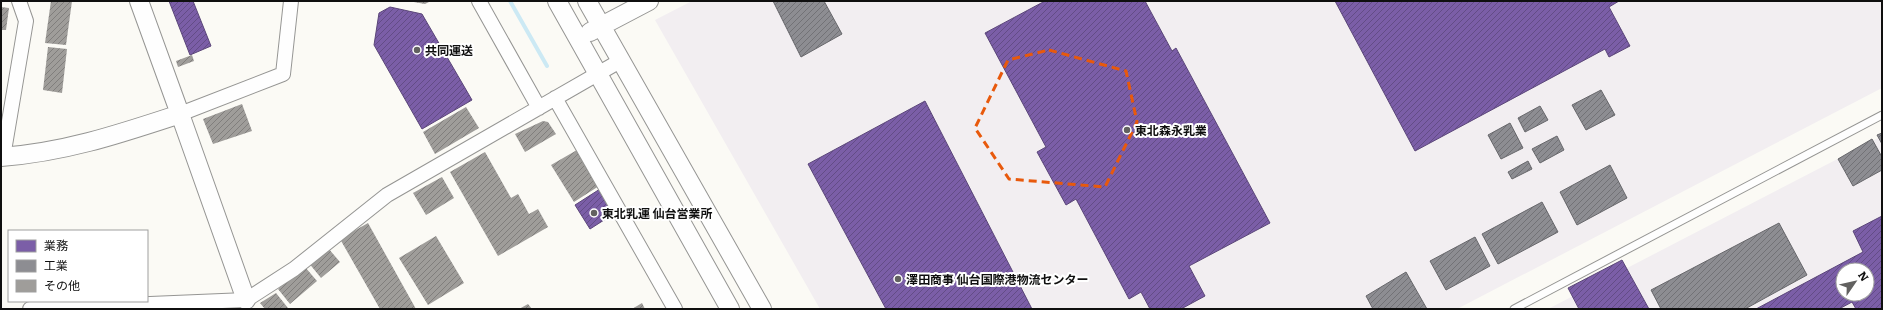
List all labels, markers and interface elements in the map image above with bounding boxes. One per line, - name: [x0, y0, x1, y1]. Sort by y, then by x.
- place label: 共同運送: [425, 41, 473, 59]
- marker: 共同運送: [412, 45, 422, 55]
- place label: 東北森永乳業: [1135, 121, 1207, 139]
- marker: 東北森永乳業: [1122, 125, 1132, 135]
- place label: 東北乳運 仙台営業所: [602, 204, 712, 222]
- marker: 東北乳運 仙台営業所: [589, 208, 599, 218]
- legend: [8, 230, 148, 302]
- text: 業務: [44, 236, 68, 254]
- text: 工業: [44, 256, 68, 274]
- north arrow: [1835, 262, 1875, 302]
- text: N: [1855, 268, 1873, 284]
- place label: 澤田商事 仙台国際港物流センター: [906, 270, 1088, 288]
- marker: 澤田商事 仙台国際港物流センター: [893, 274, 903, 284]
- text: その他: [44, 276, 80, 294]

